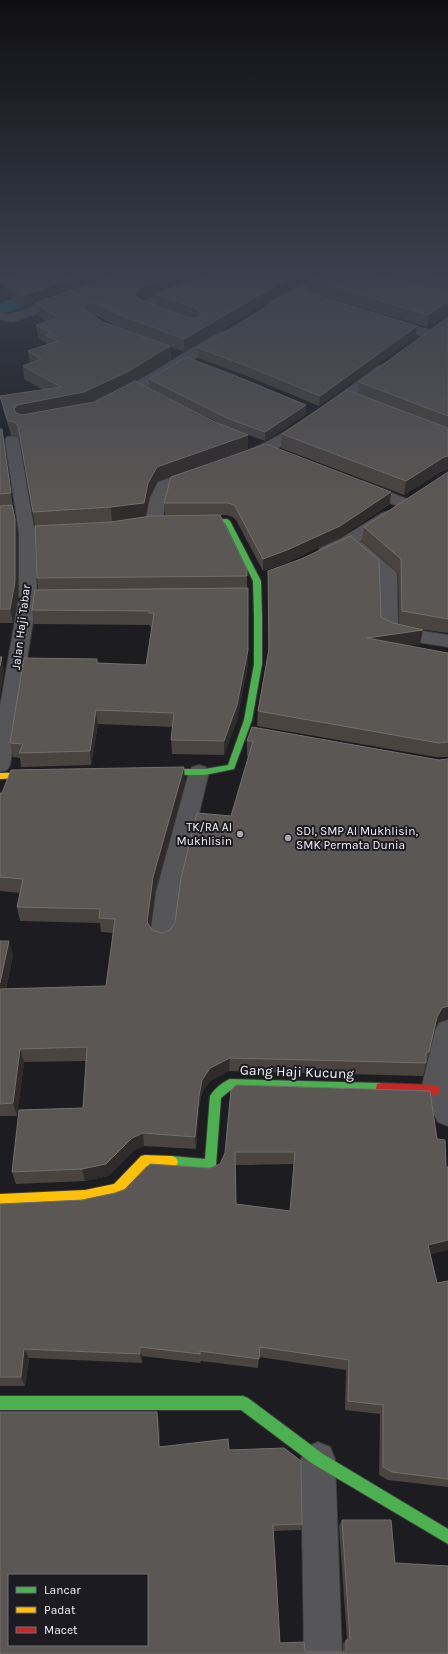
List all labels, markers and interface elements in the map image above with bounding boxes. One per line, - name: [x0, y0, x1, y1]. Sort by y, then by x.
- street label: Jalan Haji Tabar: [9, 583, 33, 671]
- place label: TK/RA Al Mukhlisin: [177, 820, 232, 848]
- place label: SDI, SMP Al Mukhlisin, SMK Permata Dunia: [296, 824, 418, 852]
- marker: TK/RA Al Mukhlisin: [235, 829, 245, 839]
- marker: SDI, SMP Al Mukhlisin, SMK Permata Dunia: [283, 833, 293, 843]
- street label: Gang Haji Kucung: [240, 1062, 355, 1082]
- legend: [8, 1574, 148, 1646]
- text: Lancar: [44, 1583, 81, 1597]
- text: Padat: [44, 1603, 76, 1617]
- text: Macet: [44, 1623, 78, 1637]

